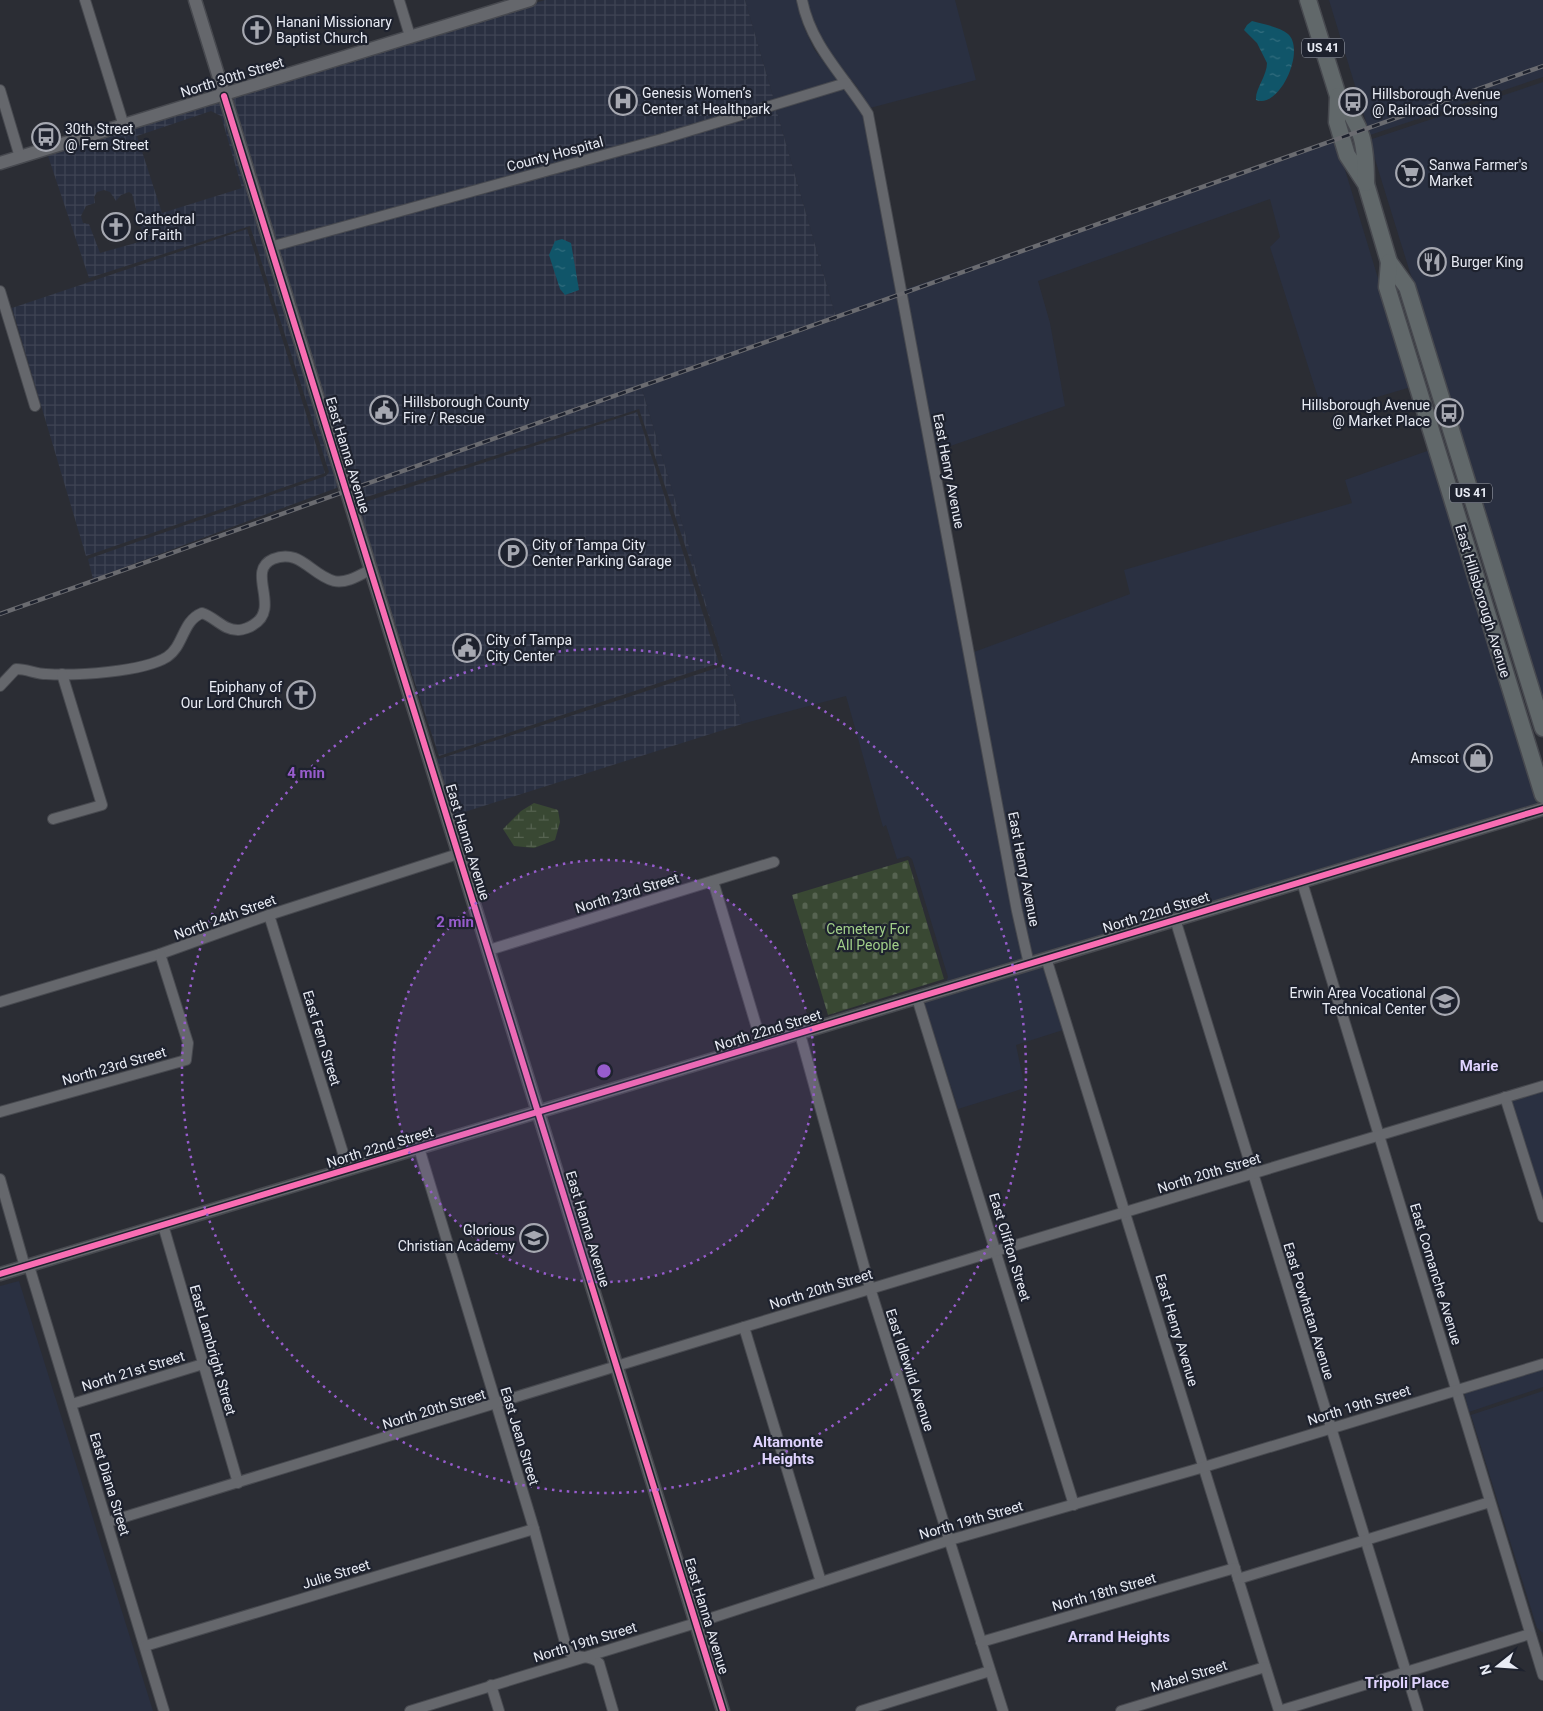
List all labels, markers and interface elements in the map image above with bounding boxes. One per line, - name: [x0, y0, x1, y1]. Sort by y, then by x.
- place label: Hanani Missionary Baptist Church: [276, 14, 392, 46]
- church icon: Hanani Missionary Baptist Church: [242, 15, 272, 45]
- road number: US 41: [1302, 38, 1344, 58]
- street label: North 30th Street: [178, 54, 286, 100]
- place label: Genesis Women’s Center at Healthpark: [642, 85, 771, 117]
- hospital icon: Genesis Women’s Center at Healthpark: [608, 86, 638, 116]
- place label: Hillsborough Avenue @ Railroad Crossing: [1372, 86, 1500, 118]
- bus stop icon: Hillsborough Avenue @ Railroad Crossing: [1338, 87, 1368, 117]
- place label: 30th Street @ Fern Street: [65, 121, 149, 153]
- bus stop icon: 30th Street @ Fern Street: [31, 122, 61, 152]
- street label: County Hospital: [505, 133, 605, 175]
- place label: Sanwa Farmer's Market: [1429, 157, 1528, 189]
- supermarket icon: Sanwa Farmer's Market: [1395, 158, 1425, 188]
- place label: Cathedral of Faith: [135, 211, 195, 243]
- church icon: Cathedral of Faith: [101, 212, 131, 242]
- restaurant icon: Burger King: [1417, 247, 1447, 277]
- place label: Burger King: [1451, 254, 1523, 270]
- place label: Hillsborough County Fire / Rescue: [403, 394, 530, 426]
- street label: East Hanna Avenue: [323, 395, 373, 515]
- public building icon: Hillsborough County Fire / Rescue: [369, 395, 399, 425]
- place label: Hillsborough Avenue @ Market Place: [1302, 397, 1430, 429]
- bus stop icon: Hillsborough Avenue @ Market Place: [1434, 398, 1464, 428]
- street label: East Henry Avenue: [930, 412, 968, 530]
- road number: US 41: [1450, 483, 1492, 502]
- street label: East Hillsborough Avenue: [1452, 523, 1514, 679]
- place label: City of Tampa City Center Parking Garage: [532, 537, 672, 569]
- parking icon: City of Tampa City Center Parking Garage: [498, 538, 528, 568]
- place label: City of Tampa City Center: [486, 632, 572, 664]
- public building icon: City of Tampa City Center: [452, 633, 482, 663]
- place label: Epiphany of Our Lord Church: [181, 679, 282, 711]
- church icon: Epiphany of Our Lord Church: [286, 680, 316, 710]
- shop icon: Amscot: [1463, 743, 1493, 773]
- place label: Amscot: [1410, 750, 1459, 766]
- text: 4 min: [287, 764, 325, 782]
- street label: East Hanna Avenue: [443, 782, 493, 902]
- street label: East Henry Avenue: [1005, 810, 1043, 928]
- street label: North 23rd Street: [573, 870, 681, 916]
- street label: North 22nd Street: [1101, 888, 1212, 936]
- street label: North 24th Street: [172, 891, 279, 943]
- text: 2 min: [436, 913, 474, 931]
- park label: Cemetery For All People: [826, 921, 910, 953]
- place label: Erwin Area Vocational Technical Center: [1290, 985, 1426, 1017]
- school or university icon: Erwin Area Vocational Technical Center: [1430, 986, 1460, 1016]
- street label: East Fern Street: [300, 988, 344, 1088]
- street label: North 22nd Street: [713, 1006, 824, 1054]
- street label: North 23rd Street: [60, 1043, 168, 1089]
- district label: Marie: [1460, 1057, 1498, 1075]
- centre of rings: [595, 1062, 613, 1080]
- street label: North 22nd Street: [325, 1123, 436, 1171]
- street label: North 20th Street: [1155, 1150, 1263, 1196]
- street label: East Hanna Avenue: [563, 1169, 613, 1289]
- street label: East Clifton Street: [986, 1191, 1034, 1303]
- street label: East Comanche Avenue: [1407, 1201, 1465, 1347]
- place label: Glorious Christian Academy: [398, 1222, 515, 1254]
- school or university icon: Glorious Christian Academy: [519, 1223, 549, 1253]
- street label: East Powhatan Avenue: [1281, 1240, 1337, 1382]
- street label: North 20th Street: [767, 1266, 875, 1312]
- street label: East Henry Avenue: [1152, 1272, 1202, 1388]
- street label: East Lambright Street: [187, 1283, 239, 1417]
- street label: East Idlewild Avenue: [883, 1307, 937, 1433]
- street label: North 21st Street: [80, 1348, 187, 1394]
- street label: North 19th Street: [1305, 1382, 1413, 1428]
- street label: East Jean Street: [497, 1385, 543, 1487]
- street label: North 20th Street: [380, 1386, 488, 1432]
- street label: East Diana Street: [87, 1431, 133, 1538]
- district label: Altamonte Heights: [753, 1433, 823, 1468]
- street label: North 19th Street: [917, 1497, 1025, 1542]
- street label: Julie Street: [300, 1556, 372, 1592]
- street label: East Hanna Avenue: [682, 1556, 732, 1676]
- street label: North 18th Street: [1050, 1569, 1158, 1614]
- street label: North 19th Street: [531, 1619, 639, 1665]
- district label: Arrand Heights: [1068, 1628, 1170, 1646]
- north arrow: [1473, 1641, 1523, 1691]
- street label: Mabel Street: [1149, 1657, 1229, 1695]
- text: N: [1476, 1663, 1495, 1677]
- district label: Tripoli Place: [1365, 1674, 1449, 1692]

